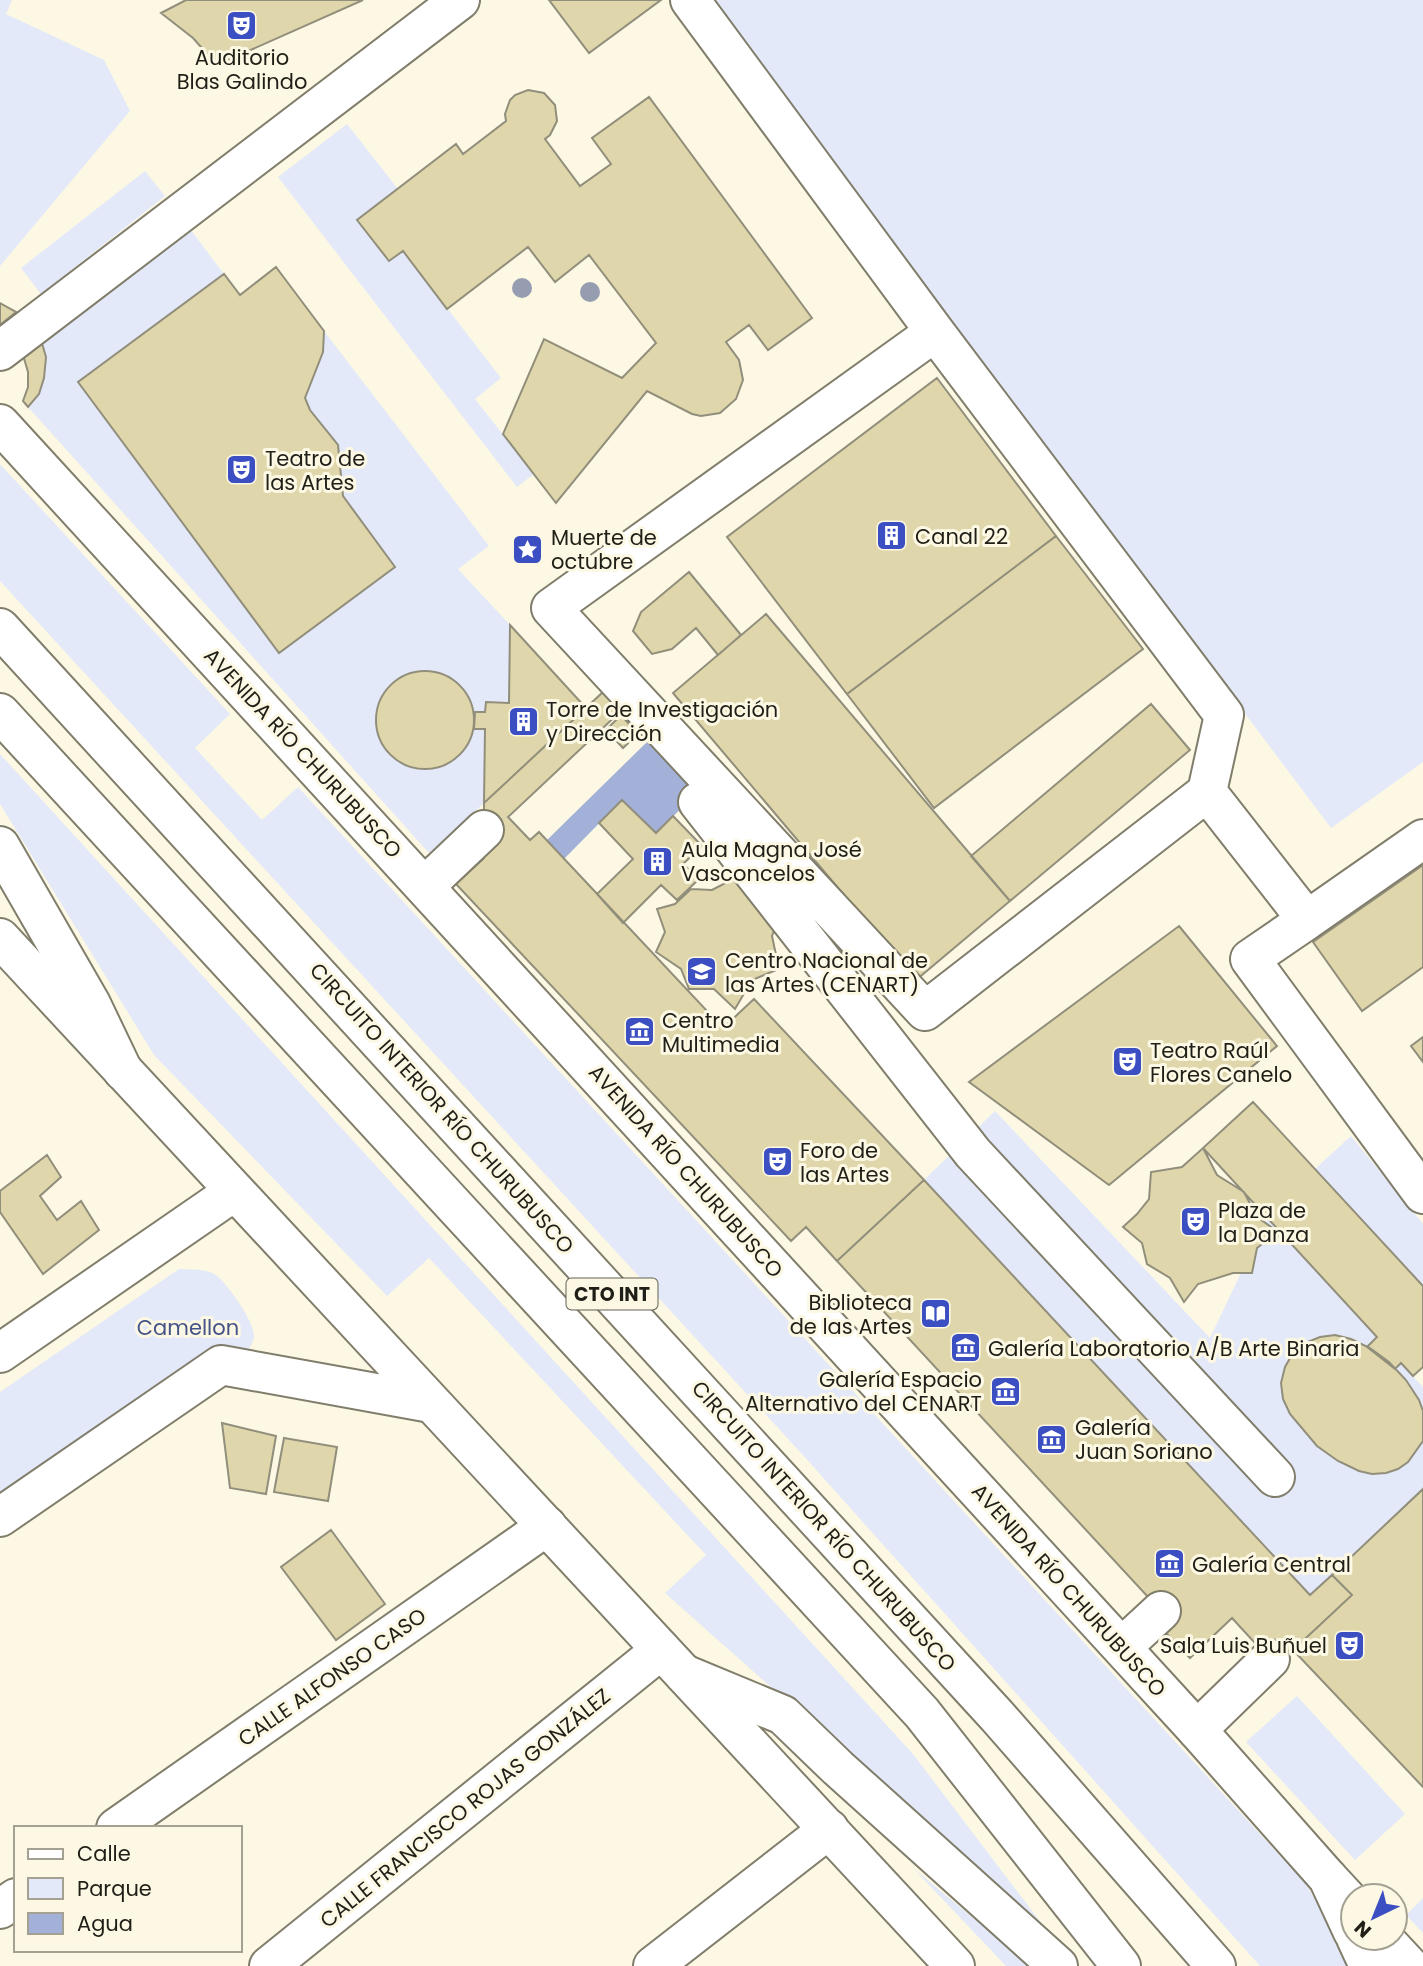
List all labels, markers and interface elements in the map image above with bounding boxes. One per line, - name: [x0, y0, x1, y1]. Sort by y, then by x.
- theatre icon: Auditorio Blas Galindo: [225, 8, 259, 42]
- place label: Auditorio Blas Galindo: [177, 43, 307, 96]
- place label: Teatro de las Artes: [265, 444, 365, 497]
- theatre icon: Teatro de las Artes: [225, 453, 259, 487]
- building icon: Canal 22: [875, 519, 909, 553]
- place label: Canal 22: [915, 522, 1008, 551]
- place label: Muerte de octubre: [551, 523, 657, 576]
- place icon: Muerte de octubre: [511, 532, 545, 566]
- street label: AVENIDA RÍO CHURUBUSCO: [198, 642, 408, 864]
- place label: Torre de Investigación y Dirección: [546, 695, 778, 748]
- building icon: Torre de Investigación y Dirección: [506, 704, 540, 738]
- place label: Aula Magna José Vasconcelos: [681, 835, 862, 888]
- building icon: Aula Magna José Vasconcelos: [641, 844, 675, 878]
- place label: Centro Nacional de las Artes (CENART): [725, 946, 928, 999]
- school or university icon: Centro Nacional de las Artes (CENART): [685, 955, 719, 989]
- street label: CIRCUITO INTERIOR RÍO CHURUBUSCO: [303, 956, 581, 1260]
- place label: Centro Multimedia: [662, 1006, 780, 1059]
- museum icon: Centro Multimedia: [622, 1015, 656, 1049]
- place label: Teatro Raúl Flores Canelo: [1150, 1036, 1292, 1089]
- theatre icon: Teatro Raúl Flores Canelo: [1110, 1045, 1144, 1079]
- street label: AVENIDA RÍO CHURUBUSCO: [582, 1058, 790, 1284]
- place label: Foro de las Artes: [800, 1136, 890, 1189]
- theatre icon: Foro de las Artes: [760, 1145, 794, 1179]
- place label: Plaza de la Danza: [1218, 1196, 1309, 1249]
- theatre icon: Plaza de la Danza: [1178, 1205, 1212, 1239]
- road number: CTO INT: [566, 1278, 658, 1310]
- place label: Biblioteca de las Artes: [790, 1288, 912, 1341]
- library icon: Biblioteca de las Artes: [918, 1297, 952, 1331]
- park label: Camellon: [137, 1313, 239, 1342]
- museum icon: Galería Laboratorio A/B Arte Binaria: [948, 1331, 982, 1365]
- place label: Galería Laboratorio A/B Arte Binaria: [988, 1334, 1359, 1363]
- place label: Galería Espacio Alternativo del CENART: [745, 1365, 982, 1418]
- street label: CIRCUITO INTERIOR RÍO CHURUBUSCO: [685, 1374, 963, 1678]
- museum icon: Galería Espacio Alternativo del CENART: [988, 1374, 1022, 1408]
- place label: Galería Juan Soriano: [1075, 1413, 1213, 1466]
- museum icon: Galería Juan Soriano: [1035, 1422, 1069, 1456]
- street label: AVENIDA RÍO CHURUBUSCO: [965, 1477, 1173, 1703]
- museum icon: Galería Central: [1152, 1547, 1186, 1581]
- place label: Galería Central: [1192, 1550, 1351, 1579]
- street label: CALLE ALFONSO CASO: [232, 1601, 432, 1753]
- theatre icon: Sala Luis Buñuel: [1333, 1628, 1367, 1662]
- place label: Sala Luis Buñuel: [1160, 1631, 1327, 1660]
- street label: CALLE FRANCISCO ROJAS GONZÁLEZ: [314, 1682, 616, 1934]
- legend: [14, 1826, 242, 1952]
- text: Calle: [77, 1839, 131, 1868]
- text: Parque: [77, 1874, 152, 1903]
- north arrow: [1339, 1882, 1409, 1952]
- text: Agua: [77, 1909, 133, 1938]
- text: N: [1348, 1914, 1377, 1944]

